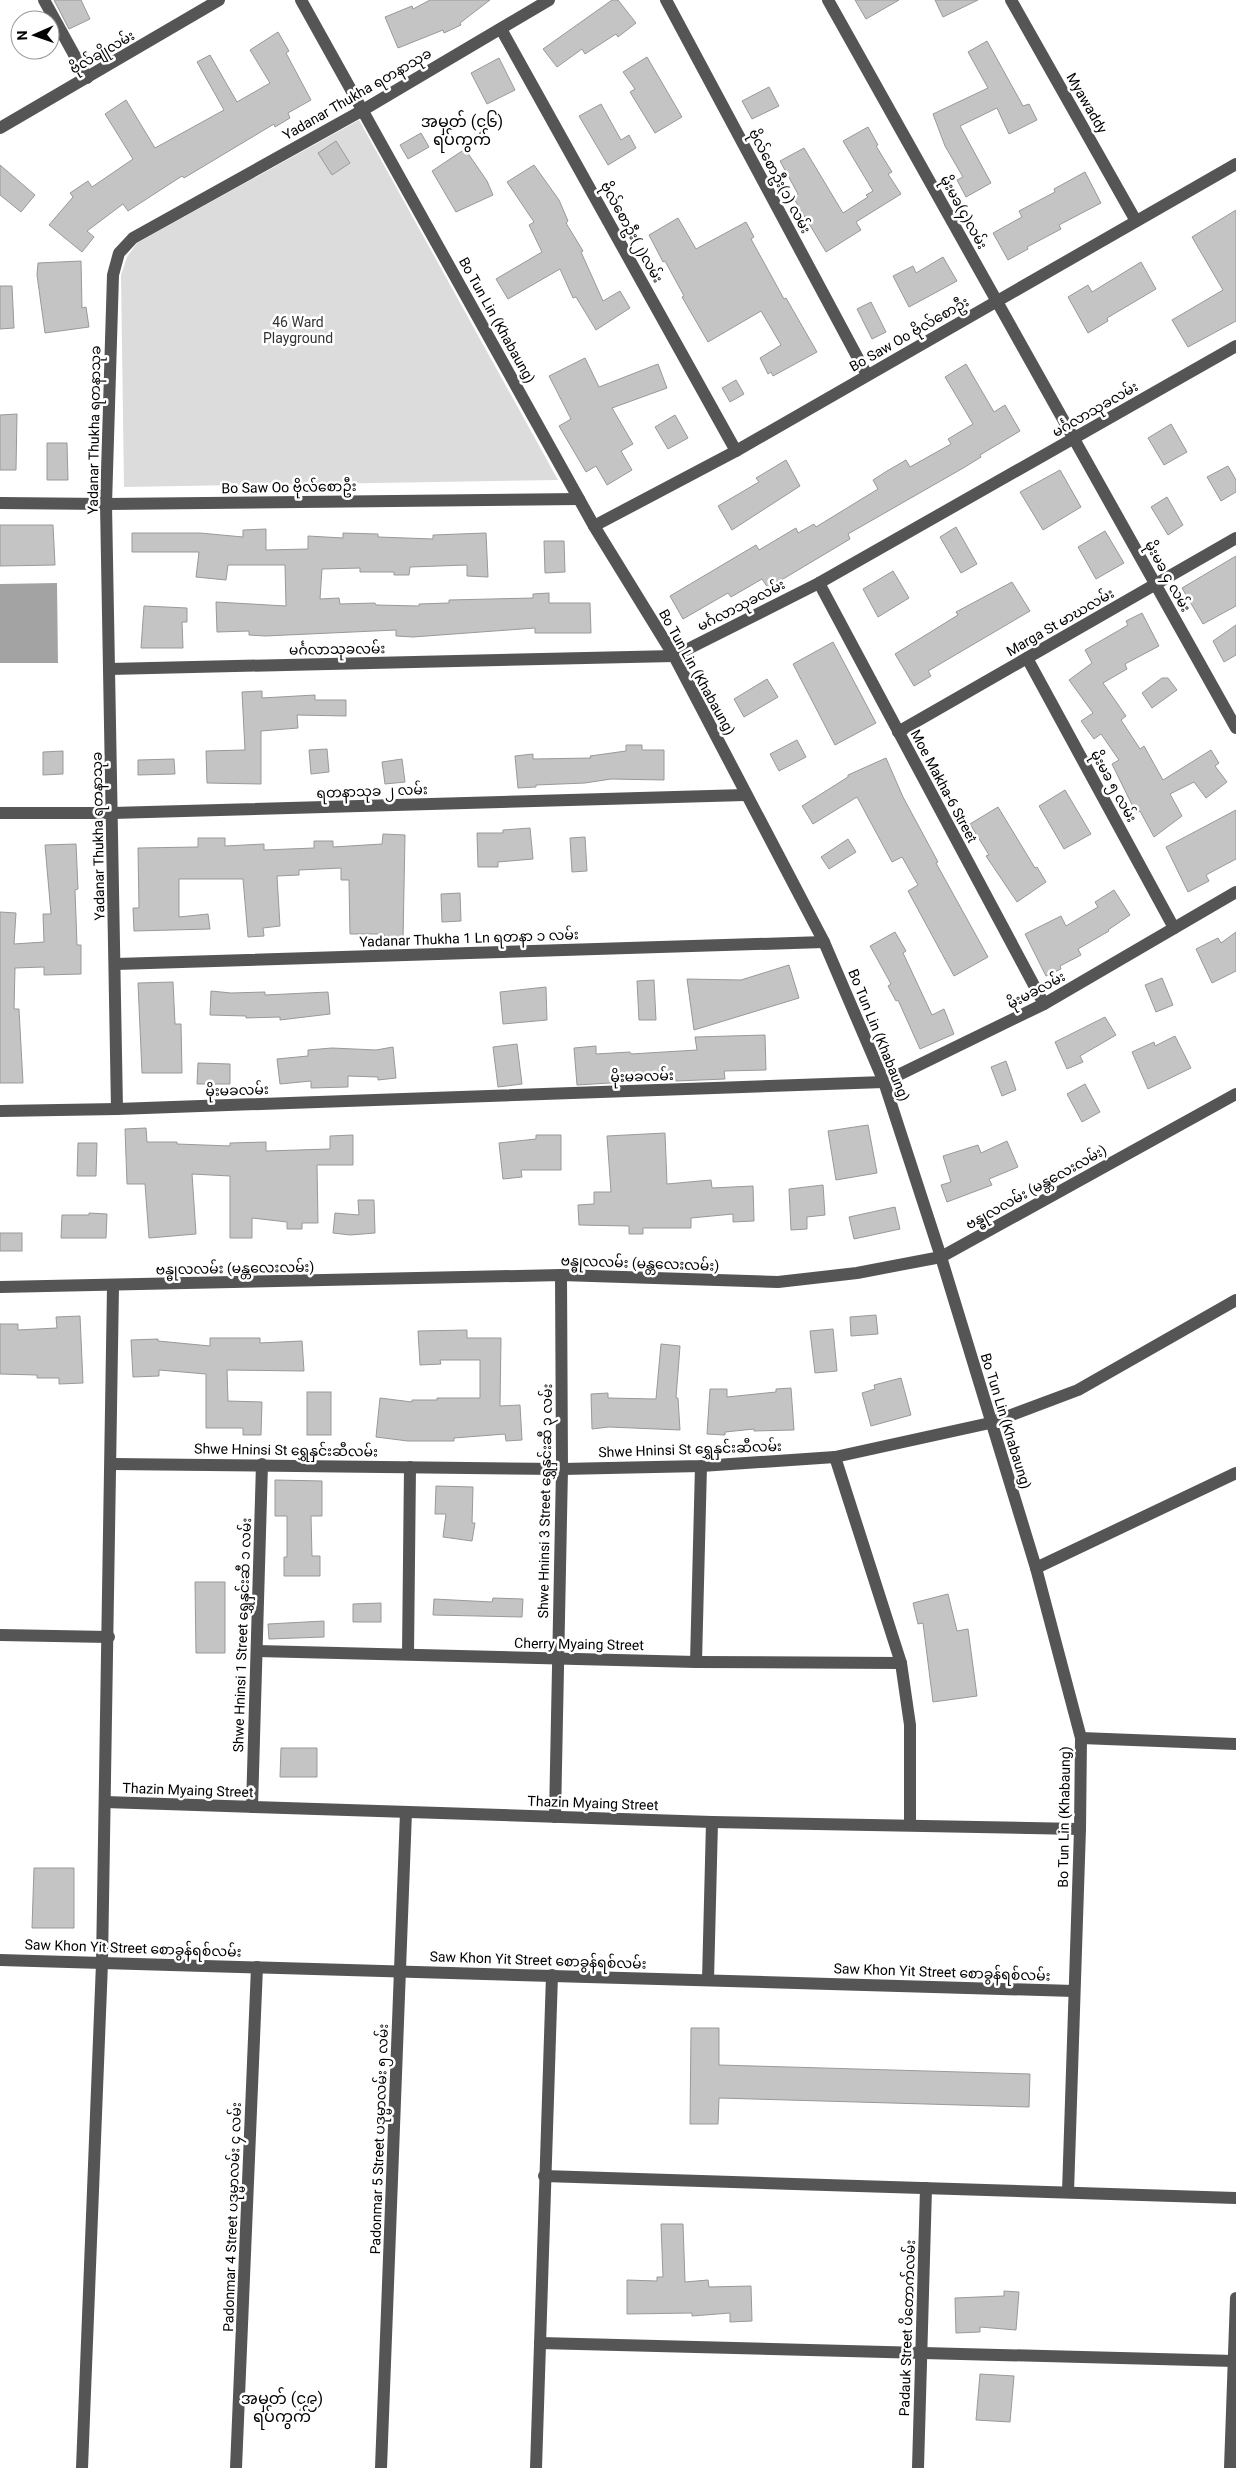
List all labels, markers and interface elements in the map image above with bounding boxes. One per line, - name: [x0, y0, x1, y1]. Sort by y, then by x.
- north arrow: [10, 10, 60, 60]
- street label: ဗိုလ်ချိုလမ်း: [66, 25, 139, 80]
- text: N: [14, 30, 30, 41]
- street label: Yadanar Thukha ရတနာသုခ: [280, 45, 436, 147]
- street label: Myawaddy: [1063, 70, 1111, 136]
- district label: အမှတ် (၄၆) ရပ်ကွက်: [421, 110, 503, 153]
- street label: ဗိုလ်စောဦး(၁) လမ်း: [742, 125, 816, 238]
- street label: မိုးမခ(၄)လမ်း: [934, 171, 993, 254]
- street label: ဗိုလ်စောဦး(၂)လမ်း: [594, 178, 668, 287]
- street label: Bo Tun Lin (Khabaung): [455, 254, 538, 386]
- street label: Bo Saw Oo ဗိုလ်စောဦး: [846, 292, 973, 378]
- park label: 46 Ward Playground: [263, 314, 333, 346]
- street label: Yadanar Thukha ရတနာသုခ: [85, 345, 107, 515]
- street label: မင်္ဂလာသုခလမ်း: [1048, 376, 1143, 443]
- street label: Bo Saw Oo ဗိုလ်စောဦး: [221, 476, 357, 500]
- street label: မိုးမခ ၄ လမ်း: [1138, 537, 1196, 616]
- street label: မင်္ဂလာသုခလမ်း: [694, 574, 789, 638]
- street label: Marga St မာဃလမ်း: [1002, 583, 1117, 659]
- street label: Bo Tun Lin (Khabaung): [655, 606, 738, 738]
- street label: မင်္ဂလာသုခလမ်း: [289, 638, 385, 662]
- street label: Moe Makha-6 Street: [907, 727, 981, 846]
- street label: မိုးမခ ၅ လမ်း: [1084, 746, 1142, 827]
- street label: Yadanar Thukha ရတနာသုခ: [89, 751, 111, 921]
- street label: ရတနာသုခ ၂ လမ်း: [316, 779, 428, 805]
- street label: Yadanar Thukha 1 Ln ရတနာ ၁ လမ်း: [359, 924, 579, 954]
- street label: မိုးမခလမ်း: [1003, 966, 1070, 1015]
- street label: Bo Tun Lin (Khabaung): [844, 967, 913, 1104]
- street label: မိုးမခလမ်း: [610, 1065, 674, 1089]
- street label: မိုးမခလမ်း: [205, 1079, 269, 1103]
- street label: ဗန္ဓုလလမ်း (မန္တလေးလမ်း): [962, 1140, 1111, 1236]
- street label: ဗန္ဓုလလမ်း (မန္တလေးလမ်း): [560, 1250, 720, 1278]
- street label: ဗန္ဓုလလမ်း (မန္တလေးလမ်း): [156, 1257, 314, 1282]
- street label: Bo Tun Lin (Khabaung): [977, 1351, 1034, 1491]
- street label: Shwe Hninsi 3 Street ရွှေနှင်းဆီ ၃ လမ်း: [533, 1384, 559, 1619]
- street label: Shwe Hninsi St ရွှေနှင်းဆီလမ်း: [598, 1436, 782, 1464]
- street label: Shwe Hninsi St ရွှေနှင်းဆီလမ်း: [194, 1438, 378, 1464]
- street label: Shwe Hninsi 1 Street ရွှေနှင်းဆီ ၁ လမ်း: [228, 1517, 258, 1753]
- street label: Cherry Myaing Street: [514, 1635, 644, 1653]
- street label: Bo Tun Lin (Khabaung): [1055, 1746, 1074, 1888]
- street label: Thazin Myaing Street: [122, 1780, 254, 1800]
- street label: Thazin Myaing Street: [527, 1793, 659, 1813]
- street label: Saw Khon Yit Street စောခွန်ရစ်လမ်း: [24, 1934, 242, 1964]
- street label: Saw Khon Yit Street စောခွန်ရစ်လမ်း: [429, 1946, 647, 1976]
- street label: Saw Khon Yit Street စောခွန်ရစ်လမ်း: [833, 1958, 1051, 1988]
- street label: Padonmar 5 Street ပဒုမ္မာလမ်း ၅ လမ်း: [365, 2023, 395, 2255]
- street label: Padonmar 4 Street ပဒုမ္မာလမ်း ၄ လမ်း: [218, 2102, 248, 2332]
- street label: Padauk Street ပိတောက်လမ်း: [894, 2239, 918, 2417]
- district label: အမှတ် (၄၉) ရပ်ကွက်: [241, 2387, 323, 2430]

